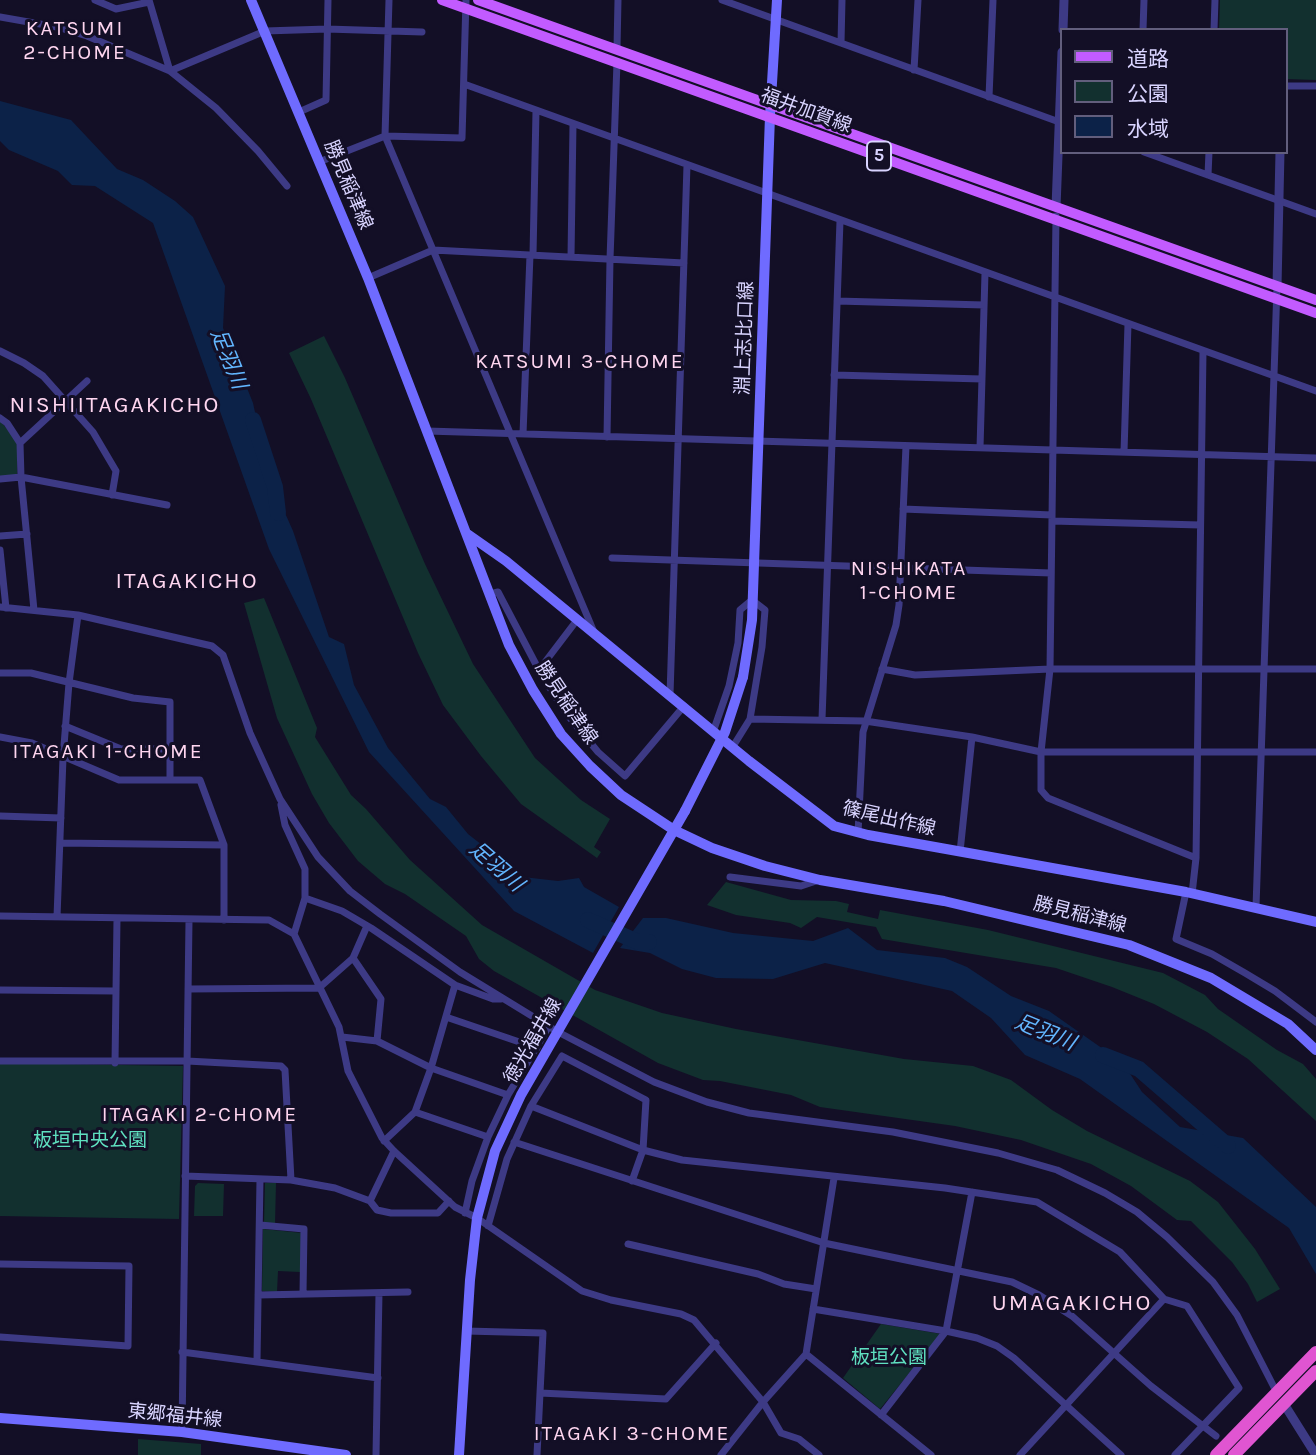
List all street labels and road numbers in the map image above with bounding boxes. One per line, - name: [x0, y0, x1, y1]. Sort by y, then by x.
- street label: 福井加賀線: [757, 84, 855, 138]
- street label: 勝見稲津線: [319, 137, 377, 233]
- road number: 5: [867, 141, 891, 170]
- street label: 淵上志比口線: [732, 281, 758, 395]
- street label: 勝見稲津線: [530, 657, 602, 749]
- street label: 篠尾出作線: [840, 797, 938, 841]
- street label: 勝見稲津線: [1031, 892, 1129, 938]
- street label: 徳光福井線: [499, 994, 567, 1088]
- street label: 東郷福井線: [127, 1400, 223, 1432]

